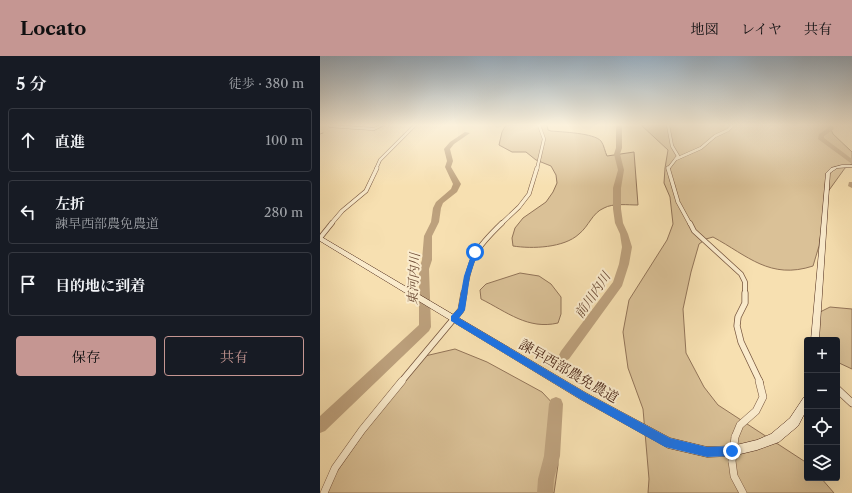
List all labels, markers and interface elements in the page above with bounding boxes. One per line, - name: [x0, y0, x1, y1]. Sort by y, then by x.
- text: Locato: [20, 17, 86, 40]
- text: 地図: [691, 20, 719, 38]
- text: レイヤ: [741, 20, 782, 38]
- text: 共有: [804, 20, 832, 38]
- text: 5 分: [16, 74, 47, 94]
- text: 徒歩 · 380 m: [229, 75, 304, 91]
- icon: ahead: [17, 129, 39, 151]
- text: 直進: [55, 132, 85, 151]
- text: 100 m: [265, 132, 303, 148]
- text: 左折: [55, 194, 85, 213]
- icon: left: [17, 201, 39, 223]
- text: 280 m: [264, 204, 303, 220]
- text: 諫早西部農免農道: [55, 215, 159, 231]
- route start: [466, 243, 484, 261]
- water label: 東河内川: [404, 251, 422, 305]
- water label: 前川内川: [571, 267, 614, 321]
- icon: arrive: [17, 273, 39, 295]
- text: 目的地に到着: [55, 276, 145, 295]
- street label: 諫早西部農免農道: [516, 335, 622, 407]
- button: 保存: [16, 336, 156, 376]
- button: 共有: [164, 336, 304, 376]
- map controls: [804, 337, 840, 481]
- button: +: [804, 337, 840, 373]
- button: −: [804, 373, 840, 409]
- button: locate: [804, 409, 840, 445]
- route end: [723, 442, 741, 460]
- button: layers: [804, 445, 840, 481]

